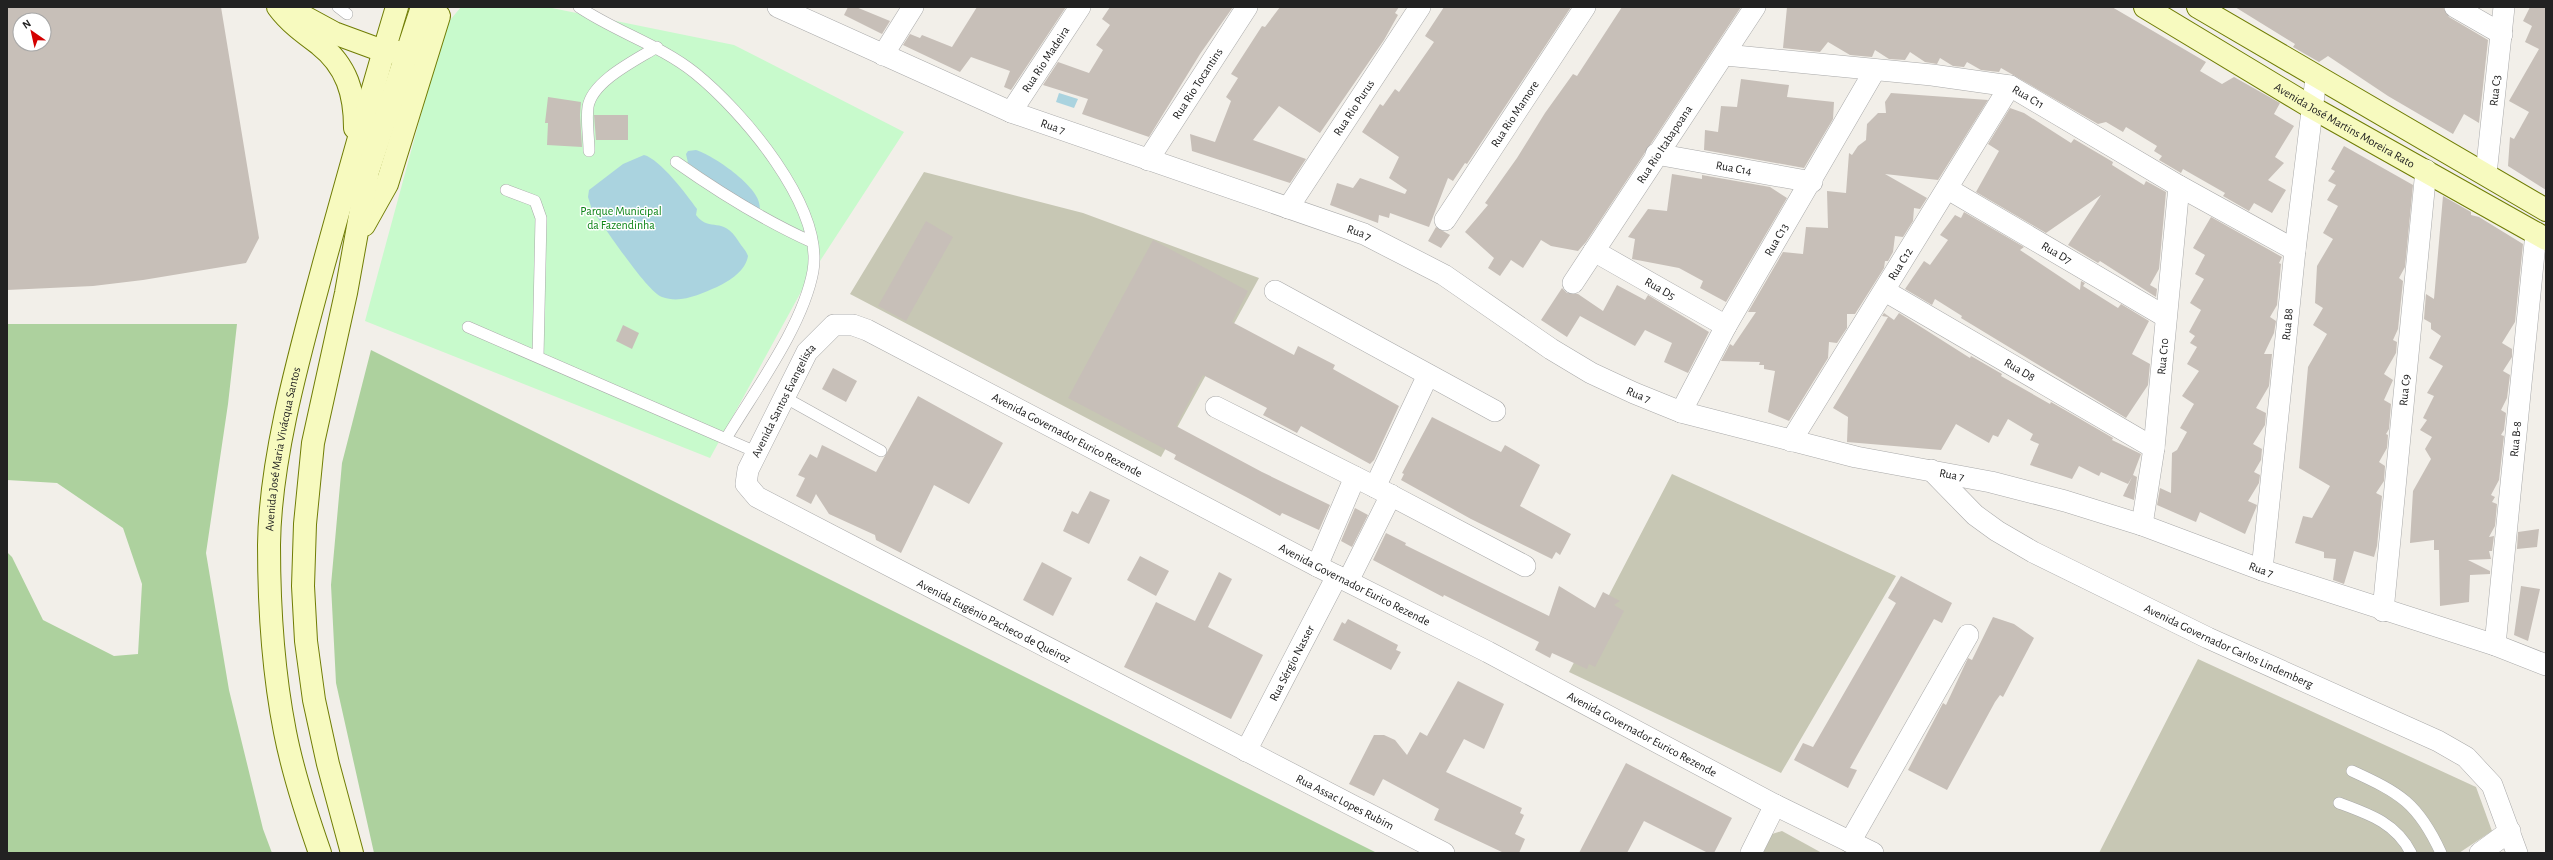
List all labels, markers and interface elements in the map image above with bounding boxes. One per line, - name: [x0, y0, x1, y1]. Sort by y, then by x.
- north arrow: [12, 12, 52, 52]
- text: N: [20, 17, 33, 31]
- street label: Rua Rio Madeira: [1020, 24, 1072, 95]
- street label: Rua Rio Tocantins: [1170, 46, 1225, 121]
- street label: Rua C3: [2487, 74, 2503, 107]
- street label: Rua Rio Purus: [1331, 78, 1376, 138]
- street label: Rua Rio Mamore: [1489, 78, 1541, 149]
- street label: Avenida José Martins Moreira Rato: [2272, 80, 2417, 170]
- street label: Rua C11: [2010, 83, 2046, 111]
- street label: Rua Rio Itabapoana: [1634, 103, 1695, 186]
- street label: Rua 7: [1039, 117, 1067, 136]
- street label: Rua C14: [1715, 159, 1753, 177]
- park label: Parque Municipal da Fazendinha: [580, 205, 662, 231]
- street label: Rua C13: [1762, 221, 1790, 258]
- street label: Rua 7: [1345, 223, 1373, 243]
- street label: Rua D7: [2039, 239, 2074, 266]
- street label: Rua C12: [1886, 245, 1915, 282]
- street label: Rua D5: [1643, 275, 1677, 302]
- street label: Rua B8: [2280, 307, 2295, 341]
- street label: Rua C10: [2155, 337, 2170, 375]
- street label: Avenida Santos Evangelista: [749, 341, 818, 459]
- street label: Rua D8: [2002, 356, 2037, 383]
- street label: Avenida José Maria Vivácqua Santos: [263, 366, 302, 532]
- street label: Rua C9: [2397, 373, 2412, 407]
- street label: Rua 7: [1625, 384, 1652, 405]
- street label: Avenida Governador Eurico Rezende: [990, 391, 1144, 479]
- street label: Rua B-8: [2508, 420, 2523, 457]
- street label: Rua 7: [1938, 467, 1965, 483]
- street label: Avenida Governador Eurico Rezende: [1277, 541, 1432, 628]
- street label: Rua 7: [2247, 560, 2275, 579]
- street label: Avenida Eugênio Pacheco de Queiroz: [915, 577, 1073, 666]
- street label: Avenida Governador Carlos Lindemberg: [2142, 602, 2315, 690]
- street label: Rua Sérgio Nasser: [1267, 623, 1316, 703]
- street label: Avenida Governador Eurico Rezende: [1565, 689, 1719, 779]
- street label: Rua Assac Lopes Rubim: [1294, 772, 1396, 832]

